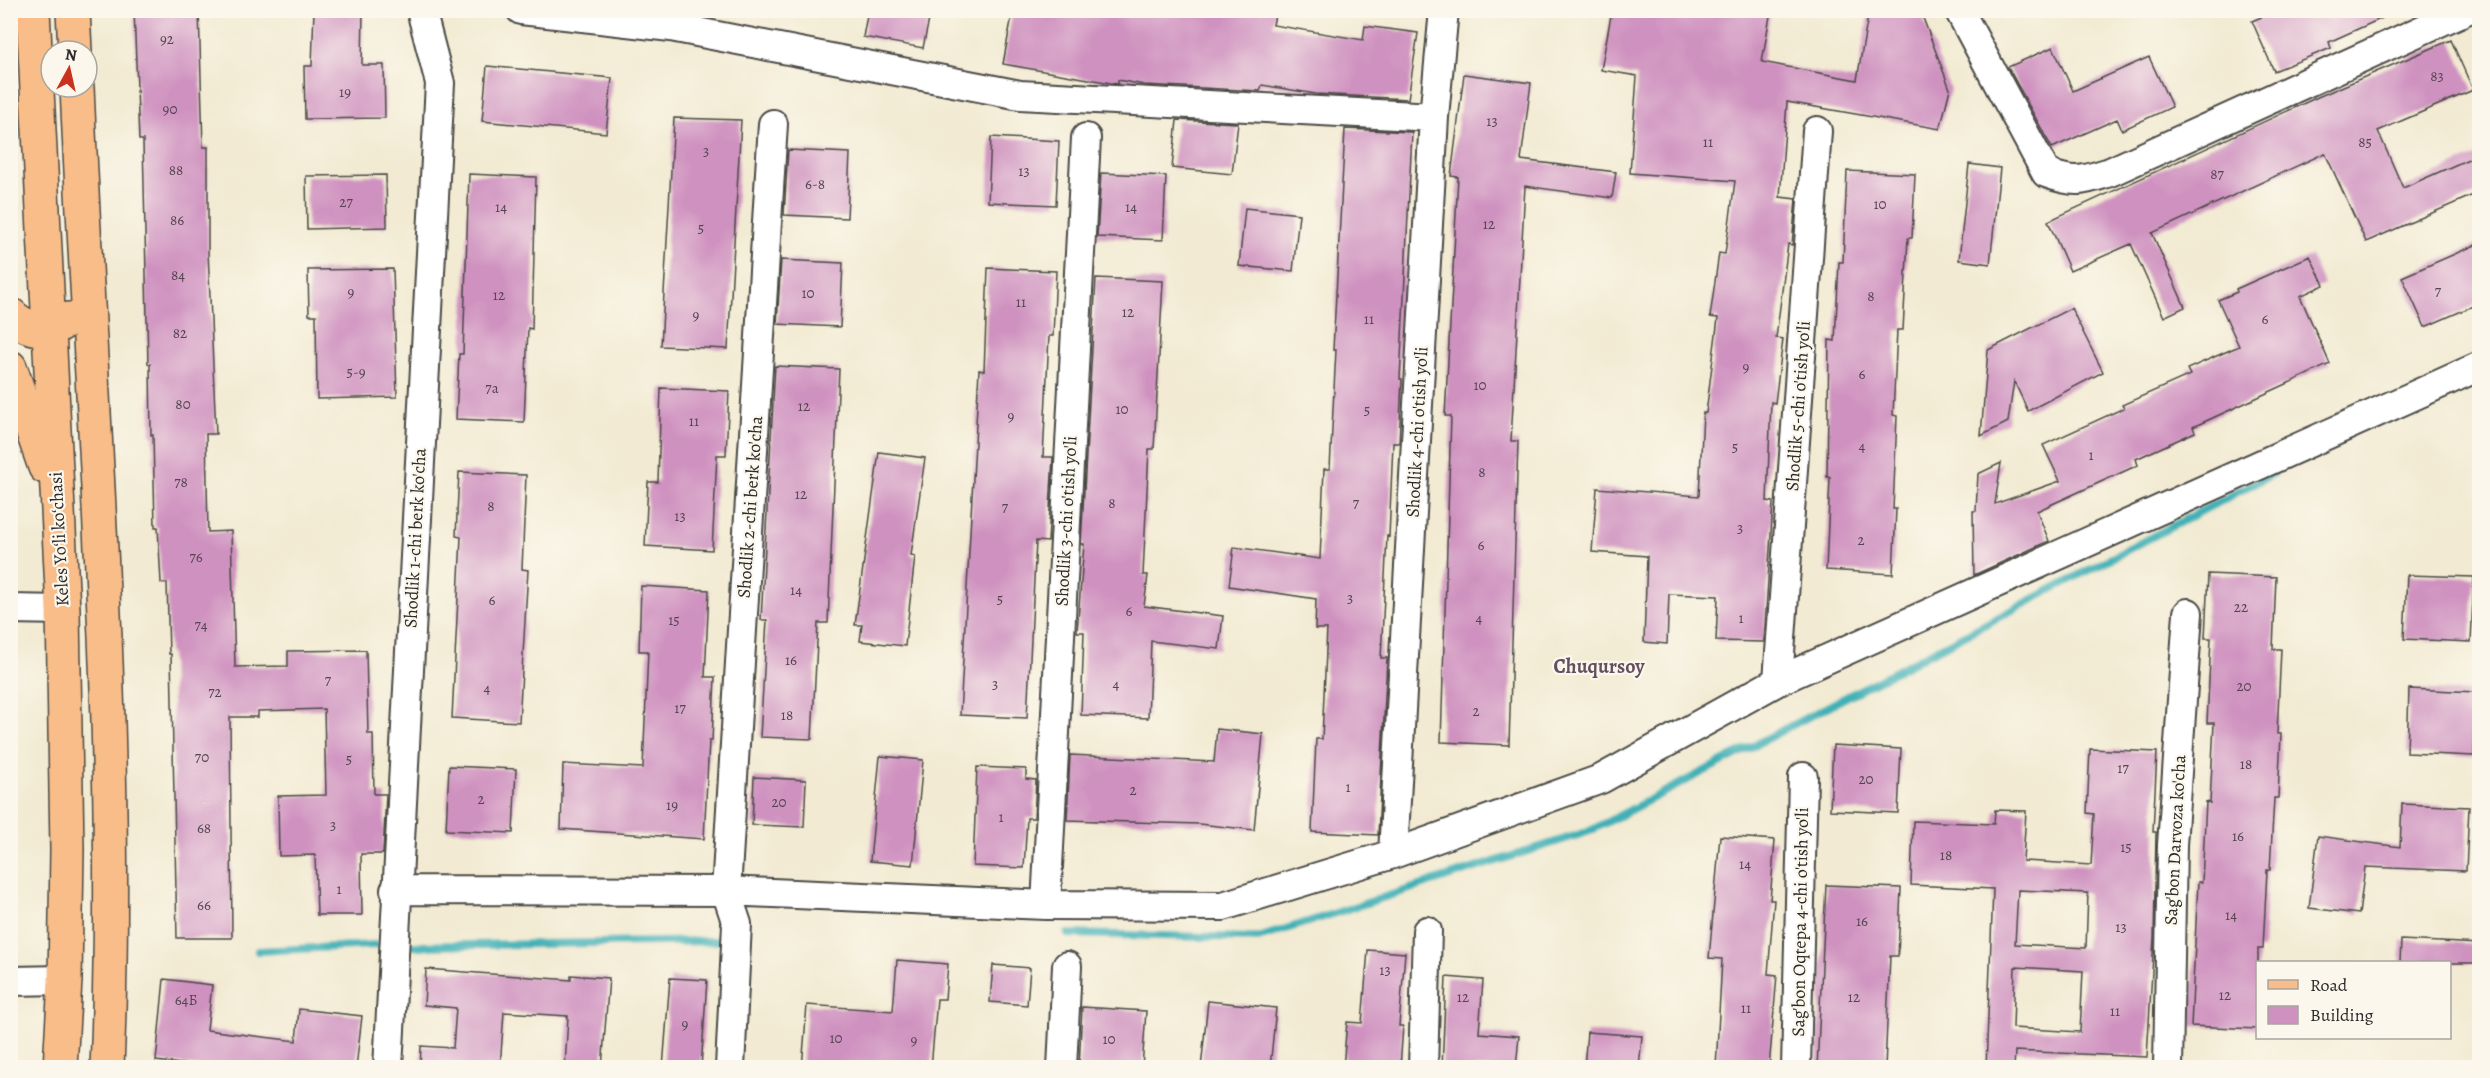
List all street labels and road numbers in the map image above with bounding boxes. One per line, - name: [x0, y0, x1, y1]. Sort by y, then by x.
- street label: Shodlik 5-chi o'tish yo'li: [1780, 320, 1816, 492]
- street label: Shodlik 4-chi o'tish yo'li: [1401, 346, 1433, 518]
- street label: Shodlik 2-chi berk ko'cha: [732, 414, 768, 599]
- street label: Shodlik 3-chi o'tish yo'li: [1050, 435, 1082, 607]
- street label: Shodlik 1-chi berk ko'cha: [398, 447, 432, 629]
- street label: Keles Yoʻli koʻchasi: [43, 471, 75, 607]
- street label: Sag'bon Darvoza ko'cha: [2159, 753, 2191, 926]
- street label: Sag'bon Oqtepa 4-chi o'tish yo'li: [1786, 807, 1814, 1037]

